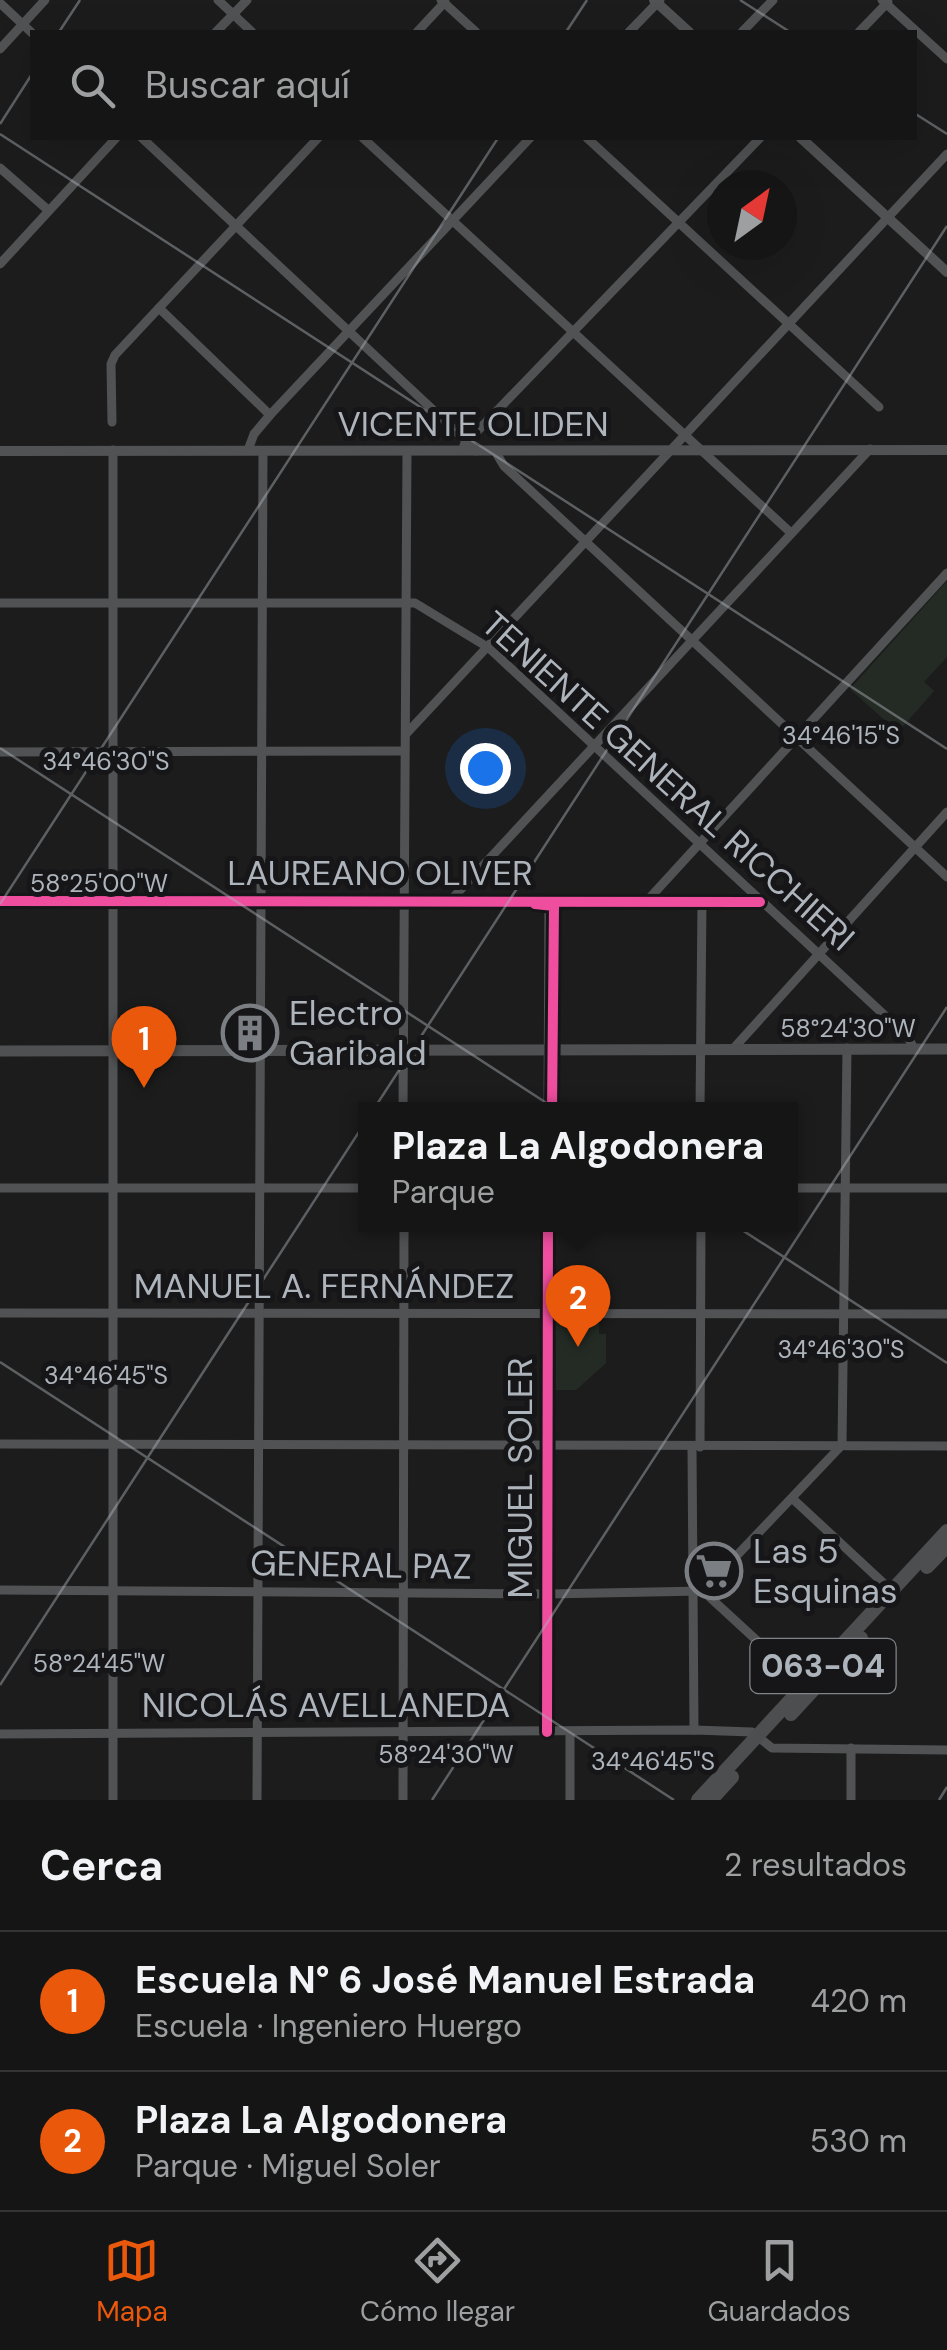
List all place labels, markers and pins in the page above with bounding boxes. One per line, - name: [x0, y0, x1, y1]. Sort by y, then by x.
- place label: Electro Garibald: [289, 990, 427, 1076]
- building icon: Electro Garibald: [220, 1003, 280, 1063]
- pin: 1: [112, 1006, 176, 1088]
- pin: 2: [546, 1264, 610, 1347]
- place label: Las 5 Esquinas: [753, 1528, 897, 1614]
- supermarket icon: Las 5 Esquinas: [684, 1541, 744, 1601]

